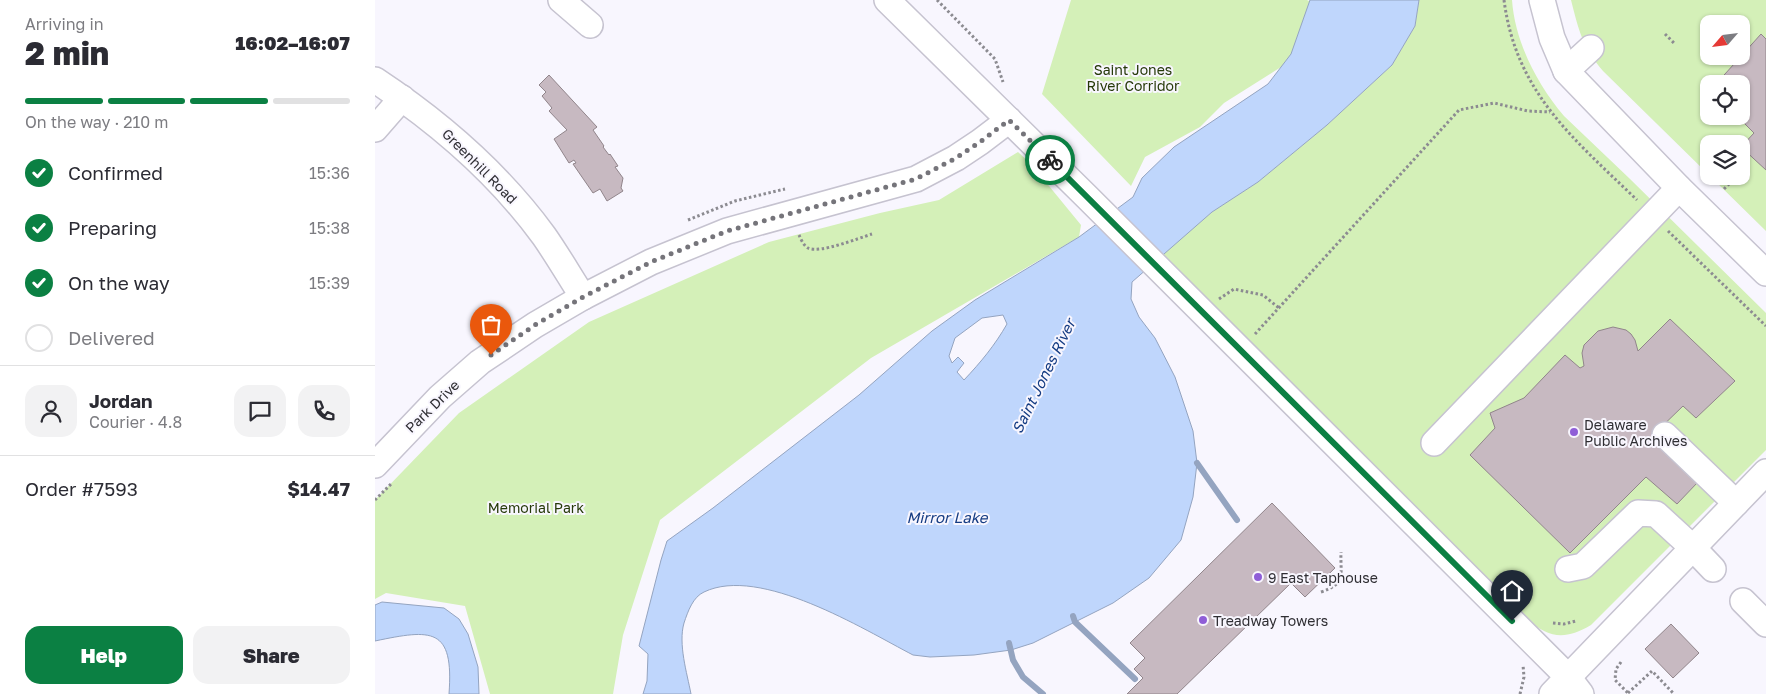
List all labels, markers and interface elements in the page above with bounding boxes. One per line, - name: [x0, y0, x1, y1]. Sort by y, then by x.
- text: Arriving in: [25, 14, 104, 34]
- north arrow: [1700, 15, 1750, 65]
- map controls: [1700, 15, 1750, 185]
- text: 16:02–16:07: [235, 31, 350, 54]
- text: 2 min: [25, 34, 109, 72]
- park label: Saint Jones River Corridor: [1087, 61, 1180, 94]
- button: locate: [1700, 75, 1750, 125]
- text: On the way · 210 m: [25, 112, 168, 132]
- street label: Greenhill Road: [439, 125, 521, 207]
- courier: [1025, 135, 1075, 185]
- button: layers: [1700, 135, 1750, 185]
- icon: bike: [1036, 146, 1064, 174]
- icon: check: [25, 159, 53, 187]
- text: Confirmed: [68, 161, 163, 184]
- text: 15:36: [309, 163, 350, 183]
- icon: check: [25, 214, 53, 242]
- text: Preparing: [68, 216, 157, 239]
- text: 15:38: [309, 218, 350, 238]
- icon: check: [25, 269, 53, 297]
- text: On the way: [68, 271, 170, 294]
- text: 15:39: [309, 273, 350, 293]
- pin: [470, 304, 512, 355]
- icon: bag: [477, 311, 505, 339]
- water label: Saint Jones River: [1008, 314, 1079, 436]
- text: Delivered: [68, 326, 155, 349]
- street label: Park Drive: [401, 376, 463, 436]
- button: person: [25, 385, 77, 437]
- button: chat: [234, 385, 286, 437]
- button: phone: [298, 385, 350, 437]
- text: Jordan: [89, 389, 153, 412]
- text: Courier · 4.8: [89, 412, 182, 432]
- place label: Delaware Public Archives: [1584, 416, 1687, 449]
- marker: Delaware Public Archives: [1568, 426, 1580, 438]
- text: Order #7593: [25, 477, 138, 500]
- text: $14.47: [287, 477, 350, 500]
- park label: Memorial Park: [488, 499, 584, 516]
- water label: Mirror Lake: [906, 508, 989, 526]
- place label: 9 East Taphouse: [1268, 569, 1378, 586]
- pin: [1491, 570, 1533, 621]
- marker: 9 East Taphouse: [1252, 571, 1264, 583]
- icon: home: [1498, 577, 1526, 605]
- place label: Treadway Towers: [1213, 612, 1328, 629]
- marker: Treadway Towers: [1197, 614, 1209, 626]
- button: Help: [25, 626, 183, 684]
- button: Share: [193, 626, 350, 684]

